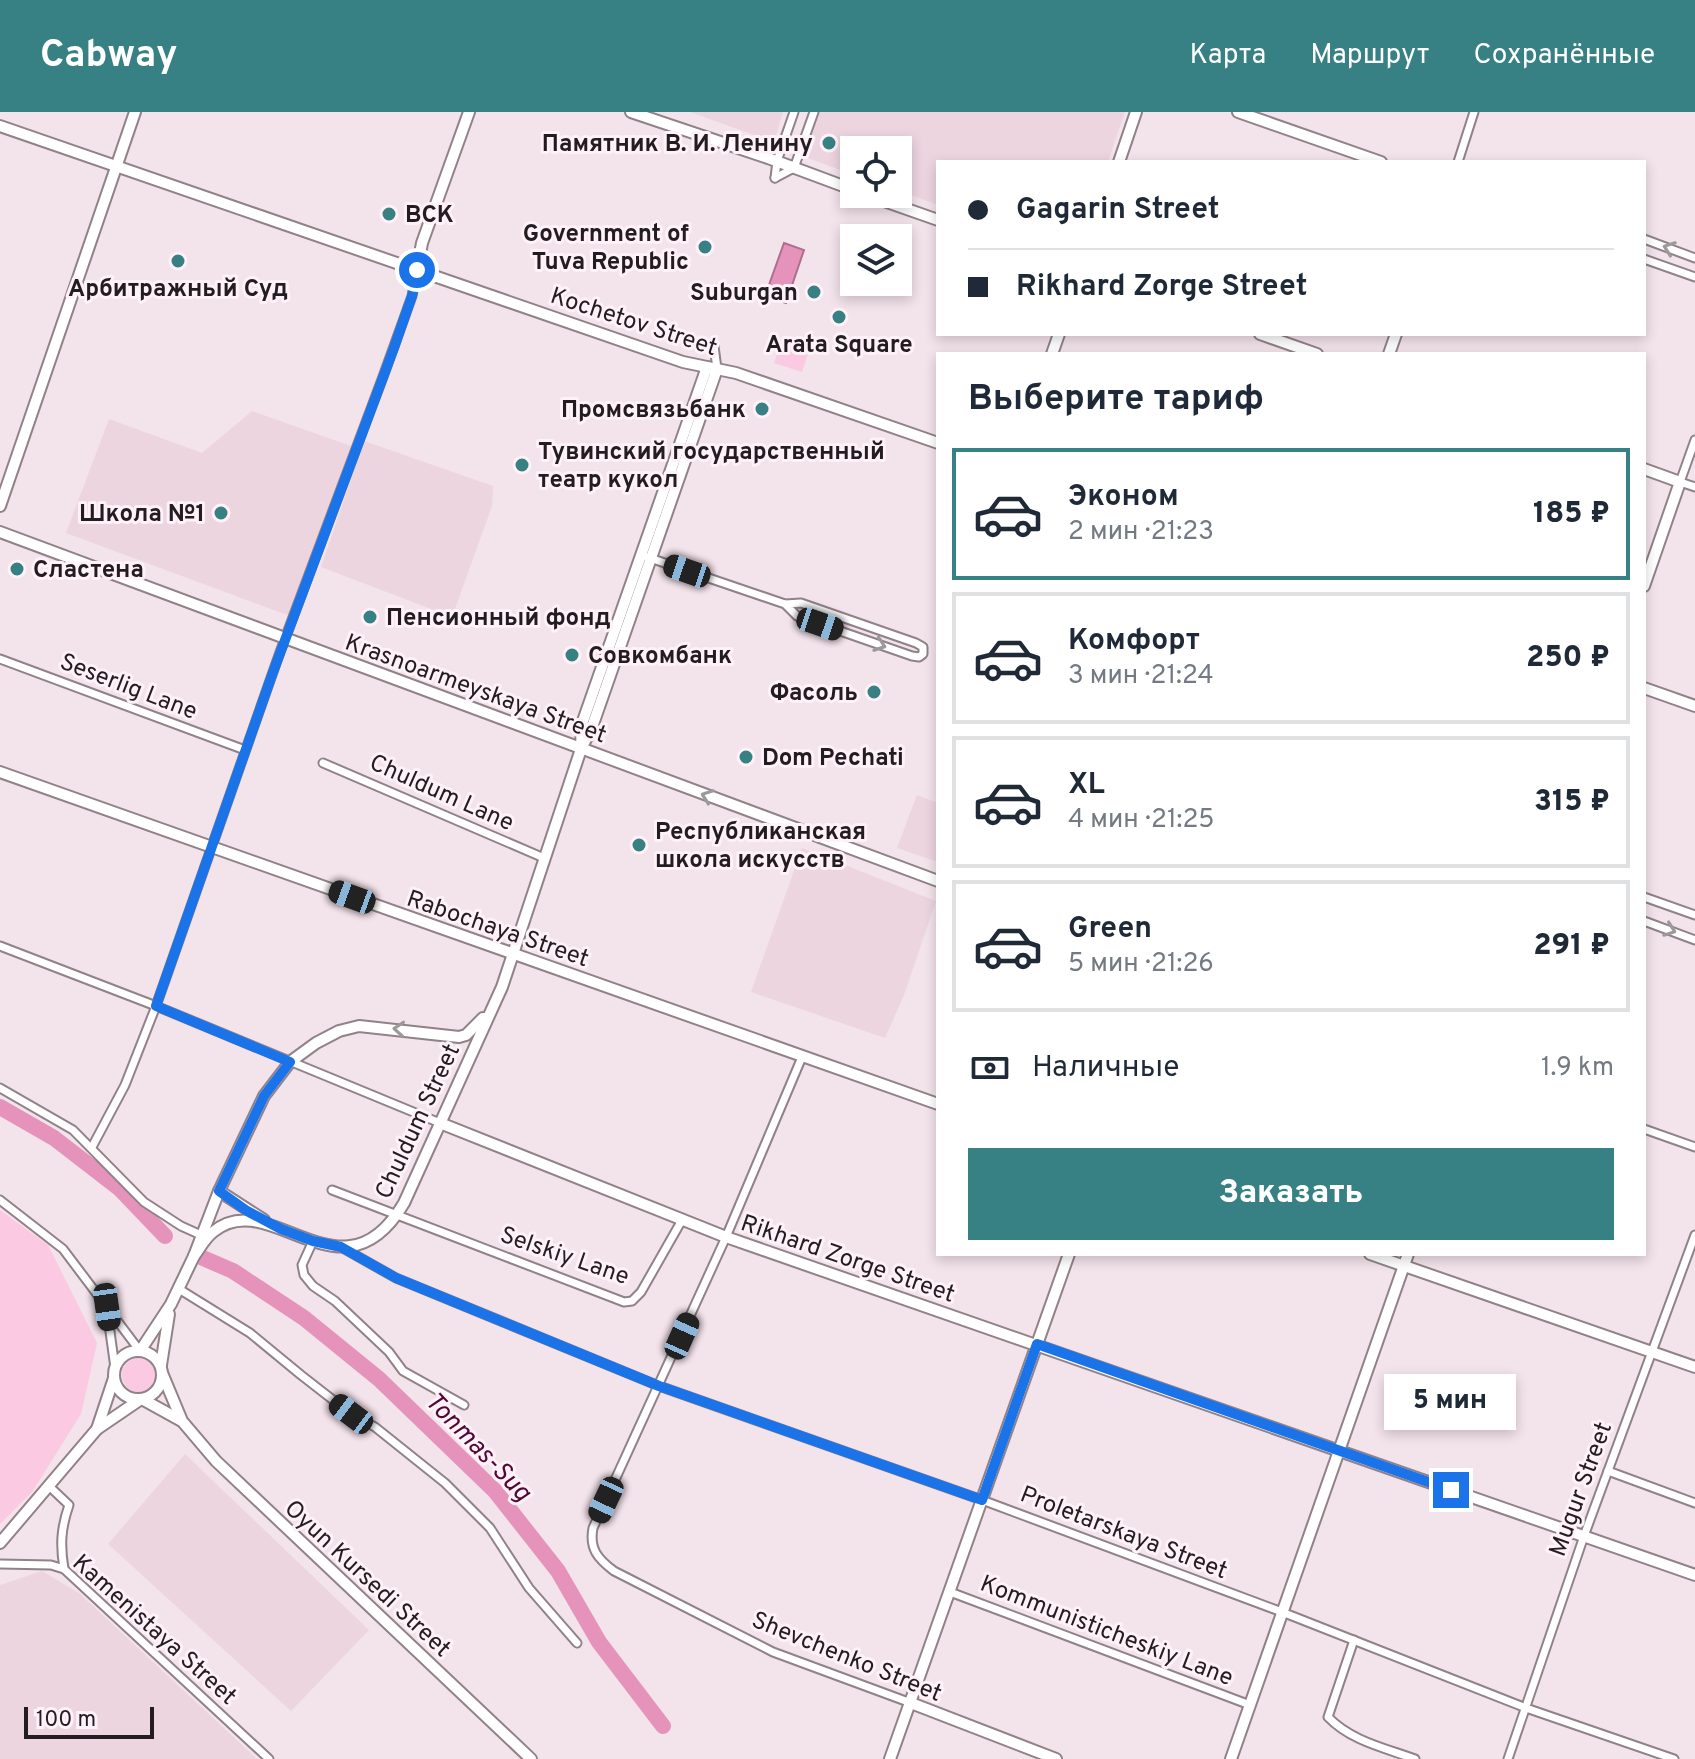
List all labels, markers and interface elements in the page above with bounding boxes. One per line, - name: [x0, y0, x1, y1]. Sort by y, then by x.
- text: Cabway: [40, 32, 178, 81]
- text: Карта: [1190, 38, 1266, 74]
- text: Маршрут: [1310, 38, 1429, 74]
- text: Сохранённые: [1473, 38, 1655, 74]
- place label: Памятник В. И. Ленину: [542, 130, 813, 160]
- marker: Памятник В. И. Ленину: [820, 134, 838, 152]
- map controls: [840, 136, 912, 296]
- button: locate: [840, 136, 912, 208]
- text: Gagarin Street: [1016, 192, 1220, 229]
- place label: ВСК: [405, 201, 454, 231]
- marker: ВСК: [380, 205, 398, 223]
- place label: Government of Tuva Republic: [523, 220, 689, 278]
- button: layers: [840, 224, 912, 296]
- marker: Government of Tuva Republic: [696, 238, 714, 256]
- one-way arrow: [1663, 242, 1677, 258]
- marker: Арбитражный Суд: [169, 252, 187, 270]
- route start: [399, 252, 435, 288]
- text: Rikhard Zorge Street: [1016, 269, 1307, 306]
- place label: Арбитражный Суд: [68, 275, 288, 305]
- place label: Suburgan: [690, 279, 798, 309]
- street label: Kochetov Street: [546, 282, 721, 364]
- marker: Suburgan: [805, 283, 823, 301]
- marker: Arata Square: [830, 308, 848, 326]
- place label: Arata Square: [765, 331, 913, 361]
- text: Выберите тариф: [968, 377, 1264, 423]
- place label: Промсвязьбанк: [561, 396, 746, 426]
- marker: Промсвязьбанк: [753, 400, 771, 418]
- place label: Тувинский государственный театр кукол: [538, 438, 885, 496]
- marker: Тувинский государственный театр кукол: [513, 456, 531, 474]
- icon: car: [972, 478, 1044, 550]
- text: Эконом: [1068, 479, 1179, 516]
- text: 185 ₽: [1533, 496, 1610, 533]
- place label: Школа №1: [79, 500, 205, 530]
- marker: Школа №1: [212, 504, 230, 522]
- text: 2 мин · 21:23: [1068, 516, 1214, 549]
- car: [660, 552, 714, 590]
- place label: Сластена: [33, 556, 144, 586]
- marker: Сластена: [8, 560, 26, 578]
- place label: Пенсионный фонд: [386, 604, 611, 634]
- car: [793, 605, 847, 643]
- marker: Пенсионный фонд: [361, 608, 379, 626]
- icon: car: [972, 622, 1044, 694]
- text: Комфорт: [1068, 623, 1200, 660]
- street label: Krasnoarmeyskaya Street: [340, 629, 610, 751]
- one-way arrow: [872, 635, 886, 651]
- text: 250 ₽: [1526, 640, 1610, 677]
- place label: Совкомбанк: [588, 642, 732, 672]
- marker: Совкомбанк: [563, 646, 581, 664]
- street label: Seserlig Lane: [55, 648, 201, 728]
- text: 3 мин · 21:24: [1068, 660, 1214, 693]
- place label: Фасоль: [770, 679, 858, 709]
- marker: Фасоль: [865, 683, 883, 701]
- place label: Dom Pechati: [762, 744, 904, 774]
- marker: Dom Pechati: [737, 748, 755, 766]
- street label: Chuldum Lane: [364, 749, 518, 839]
- icon: car: [972, 766, 1044, 838]
- text: XL: [1068, 767, 1105, 804]
- text: 315 ₽: [1534, 784, 1610, 821]
- one-way arrow: [701, 789, 715, 805]
- text: 4 мин · 21:25: [1068, 804, 1215, 837]
- place label: Республиканская школа искусств: [655, 818, 866, 876]
- marker: Республиканская школа искусств: [630, 836, 648, 854]
- car: [325, 878, 379, 916]
- street label: Rabochaya Street: [402, 885, 592, 975]
- icon: car: [972, 910, 1044, 982]
- text: Green: [1068, 911, 1152, 948]
- one-way arrow: [1662, 920, 1676, 937]
- text: 291 ₽: [1533, 928, 1610, 965]
- text: 5 мин · 21:26: [1068, 948, 1214, 981]
- one-way arrow: [392, 1021, 405, 1038]
- street label: Chuldum Street: [370, 1039, 468, 1204]
- icon: cash: [968, 1046, 1012, 1090]
- text: Наличные: [1032, 1050, 1179, 1087]
- text: 1.9 km: [1541, 1052, 1614, 1085]
- button: Заказать: [968, 1148, 1614, 1240]
- street label: Rikhard Zorge Street: [736, 1209, 958, 1311]
- street label: Selskiy Lane: [496, 1221, 633, 1293]
- car: [92, 1282, 122, 1332]
- car: [661, 1309, 703, 1363]
- callout: 5 мин: [1385, 1374, 1517, 1430]
- text: 5 мин: [1413, 1385, 1487, 1418]
- water label: Tonmas-Sug: [417, 1386, 538, 1510]
- car: [325, 1390, 377, 1438]
- street label: Mugur Street: [1544, 1418, 1620, 1561]
- route end: [1433, 1472, 1469, 1508]
- car: [585, 1473, 627, 1527]
- street label: Proletarskaya Street: [1015, 1481, 1231, 1587]
- street label: Oyun Kursedi Street: [277, 1495, 456, 1664]
- street label: Kamenistaya Street: [65, 1549, 242, 1712]
- street label: Kommunisticheskiy Lane: [976, 1570, 1237, 1694]
- street label: Shevchenko Street: [747, 1606, 946, 1710]
- scale bar: [24, 1703, 154, 1739]
- text: 100 m: [36, 1707, 96, 1734]

